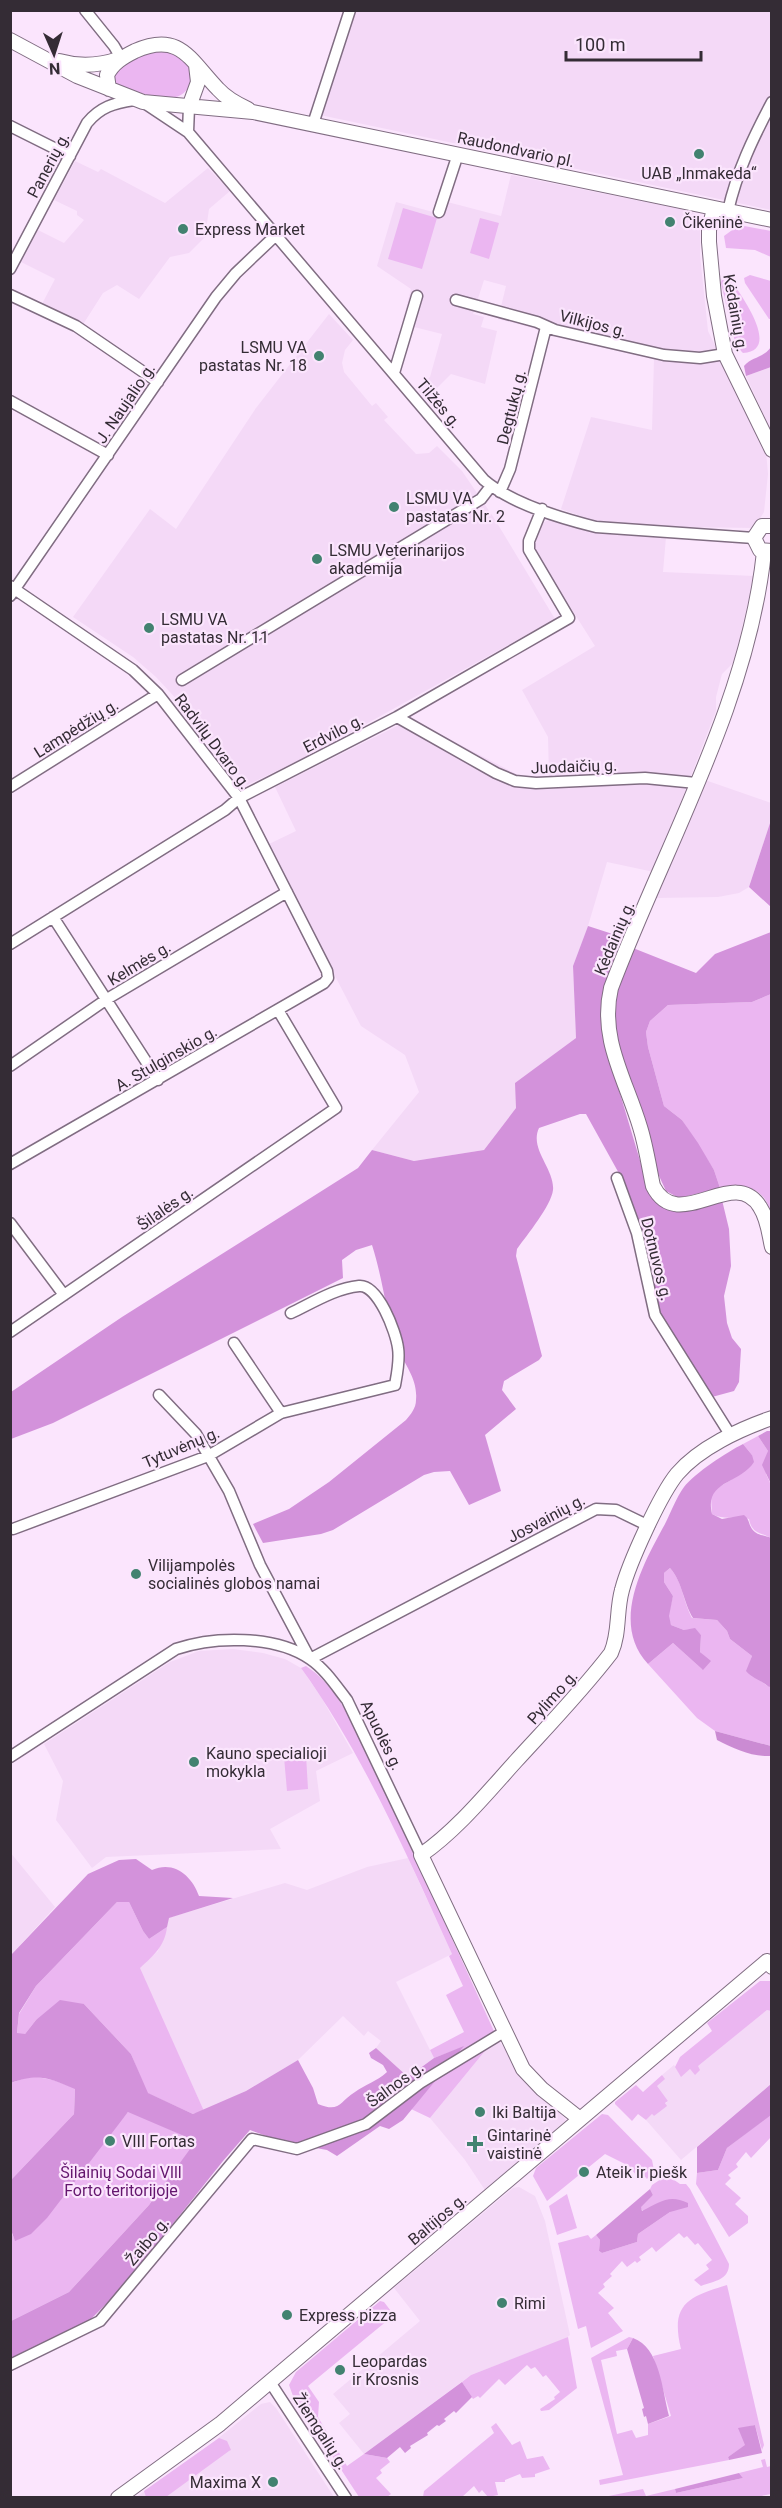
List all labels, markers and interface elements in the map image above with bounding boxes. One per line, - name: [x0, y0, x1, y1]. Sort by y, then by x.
- north arrow: [24, 24, 84, 84]
- scale bar: [566, 24, 701, 62]
- text: 100 m: [575, 34, 626, 55]
- text: N: [49, 59, 61, 78]
- street label: Raudondvario pl.: [456, 128, 576, 171]
- street label: Panerių g.: [23, 129, 74, 201]
- marker: UAB „Inmakeda“: [692, 147, 706, 161]
- place label: UAB „Inmakeda“: [641, 164, 757, 183]
- place label: Čikeninė: [682, 212, 743, 232]
- marker: Čikeninė: [663, 215, 677, 229]
- place label: Express Market: [195, 220, 305, 239]
- marker: Express Market: [176, 222, 190, 236]
- street label: Kėdainių g.: [719, 273, 752, 353]
- street label: Vilkijos g.: [557, 306, 628, 341]
- place label: LSMU VA pastatas Nr. 18: [199, 338, 308, 375]
- marker: LSMU VA pastatas Nr. 18: [312, 349, 326, 363]
- street label: J. Naujalio g.: [92, 360, 159, 447]
- street label: Degtukų g.: [493, 368, 530, 446]
- street label: Tilžės g.: [412, 375, 465, 432]
- place label: LSMU VA pastatas Nr. 2: [406, 489, 505, 526]
- marker: LSMU VA pastatas Nr. 2: [387, 500, 401, 514]
- place label: LSMU Veterinarijos akademija: [329, 541, 465, 578]
- marker: LSMU Veterinarijos akademija: [310, 552, 324, 566]
- place label: LSMU VA pastatas Nr. 11: [161, 610, 269, 647]
- marker: LSMU VA pastatas Nr. 11: [142, 621, 156, 635]
- street label: Radvilų Dvaro g.: [171, 690, 255, 793]
- street label: Lampėdžių g.: [31, 695, 122, 762]
- street label: Erdvilo g.: [300, 710, 367, 757]
- street label: Juodaičių g.: [530, 755, 618, 778]
- street label: Kėdainių g.: [590, 898, 639, 978]
- street label: Kelmės g.: [104, 937, 174, 990]
- street label: A. Stulginskio g.: [112, 1022, 221, 1095]
- street label: Šilalės g.: [133, 1182, 197, 1234]
- street label: Dotnuvos g.: [637, 1216, 676, 1303]
- street label: Tytuvėnų g.: [140, 1423, 222, 1472]
- street label: Josvainių g.: [504, 1490, 588, 1547]
- place label: Vilijampolės socialinės globos namai: [148, 1556, 320, 1593]
- marker: Vilijampolės socialinės globos namai: [129, 1567, 143, 1581]
- street label: Pylimo g.: [523, 1666, 581, 1728]
- street label: Apuolės g.: [357, 1697, 407, 1773]
- place label: Kauno specialioji mokykla: [206, 1744, 327, 1781]
- marker: Kauno specialioji mokykla: [187, 1755, 201, 1769]
- street label: Šalnos g.: [363, 2057, 427, 2111]
- place label: Iki Baltija: [492, 2103, 557, 2122]
- marker: Iki Baltija: [473, 2105, 487, 2119]
- place label: Gintarinė vaistinė: [487, 2126, 551, 2163]
- place label: VIII Fortas: [122, 2132, 195, 2151]
- marker: VIII Fortas: [103, 2134, 117, 2148]
- marker: Gintarinė vaistinė: [468, 2137, 482, 2151]
- park label: Šilainių Sodai Vlll Forto teritorijoje: [60, 2162, 182, 2200]
- place label: Ateik ir piešk: [596, 2163, 688, 2182]
- marker: Ateik ir piešk: [577, 2165, 591, 2179]
- street label: Baltijos g.: [404, 2190, 470, 2249]
- street label: Žaibo g.: [122, 2213, 173, 2269]
- place label: Rimi: [514, 2294, 546, 2313]
- marker: Rimi: [495, 2296, 509, 2310]
- place label: Express pizza: [299, 2306, 397, 2325]
- marker: Express pizza: [280, 2308, 294, 2322]
- place label: Leopardas ir Krosnis: [352, 2352, 427, 2389]
- marker: Leopardas ir Krosnis: [333, 2363, 347, 2377]
- street label: Žiemgalių g.: [289, 2389, 352, 2473]
- place label: Maxima X: [190, 2473, 261, 2492]
- marker: Maxima X: [266, 2475, 280, 2489]

